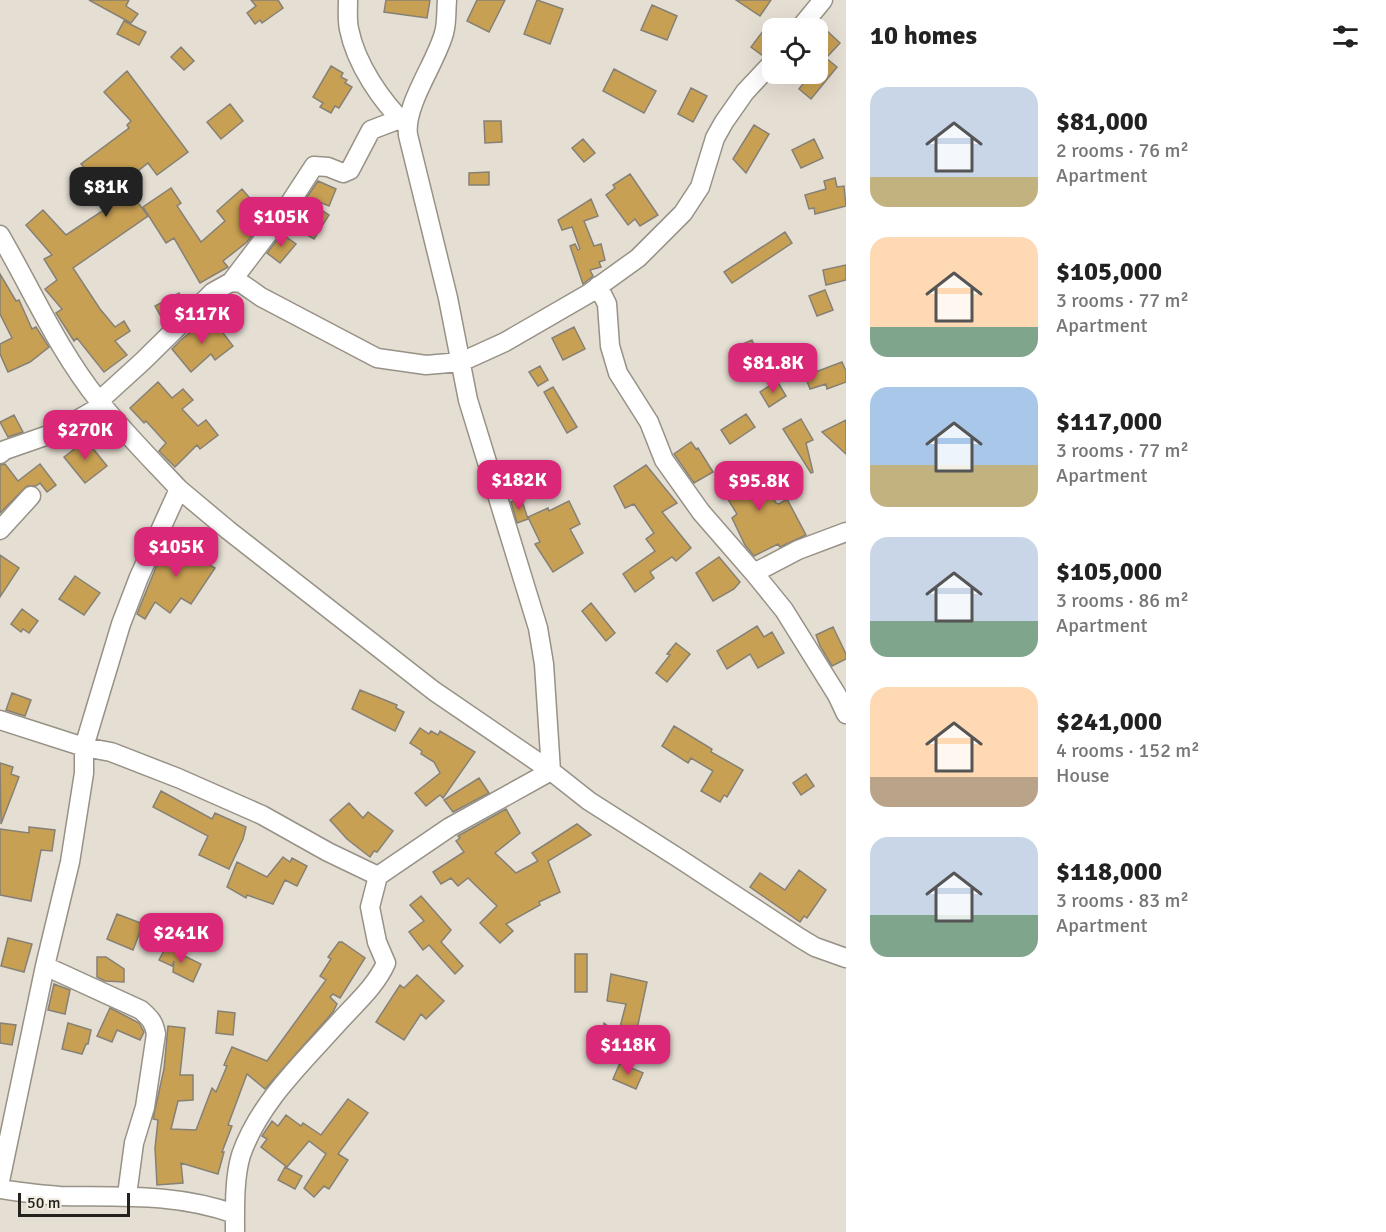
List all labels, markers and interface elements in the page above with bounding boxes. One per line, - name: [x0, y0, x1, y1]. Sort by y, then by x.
- map controls: [762, 18, 828, 84]
- button: locate: [762, 18, 828, 84]
- text: 10 homes: [870, 20, 977, 52]
- icon: filters: [1329, 20, 1362, 53]
- text: $81,000: [1056, 106, 1148, 138]
- icon: home: [918, 111, 990, 183]
- text: 2 rooms · 76 m²: [1056, 138, 1189, 163]
- text: Apartment: [1056, 163, 1148, 188]
- pin: $81K: [70, 167, 142, 218]
- text: $81K: [84, 174, 128, 199]
- pin: $105K: [239, 197, 323, 248]
- text: $105K: [253, 204, 309, 229]
- text: $105,000: [1056, 256, 1162, 288]
- icon: home: [918, 261, 990, 333]
- text: 3 rooms · 77 m²: [1056, 288, 1189, 313]
- pin: $117K: [160, 294, 244, 345]
- text: $117K: [174, 301, 230, 326]
- text: Apartment: [1056, 313, 1148, 338]
- pin: $81.8K: [724, 343, 822, 394]
- text: $81.8K: [742, 350, 804, 375]
- text: $117,000: [1056, 406, 1162, 438]
- pin: $270K: [43, 410, 127, 461]
- icon: home: [918, 411, 990, 483]
- text: $270K: [57, 417, 113, 442]
- text: 3 rooms · 77 m²: [1056, 438, 1189, 463]
- pin: $182K: [477, 460, 561, 511]
- pin: $95.8K: [710, 461, 808, 512]
- text: Apartment: [1056, 463, 1148, 488]
- text: $182K: [491, 467, 547, 492]
- text: $95.8K: [728, 468, 790, 493]
- pin: $105K: [134, 527, 218, 578]
- text: $105K: [148, 534, 204, 559]
- text: $105,000: [1056, 556, 1162, 588]
- icon: home: [918, 561, 990, 633]
- text: 3 rooms · 86 m²: [1056, 588, 1189, 613]
- text: Apartment: [1056, 613, 1148, 638]
- text: $241,000: [1056, 706, 1162, 738]
- icon: home: [918, 711, 990, 783]
- text: 4 rooms · 152 m²: [1056, 738, 1200, 763]
- text: House: [1056, 763, 1110, 788]
- text: $118,000: [1056, 856, 1162, 888]
- icon: home: [918, 861, 990, 933]
- text: 3 rooms · 83 m²: [1056, 888, 1189, 913]
- pin: $241K: [139, 913, 223, 964]
- text: Apartment: [1056, 913, 1148, 938]
- text: $241K: [153, 920, 209, 945]
- pin: $118K: [586, 1025, 670, 1076]
- text: $118K: [600, 1032, 656, 1057]
- scale bar: [18, 1190, 130, 1218]
- text: 50 m: [27, 1193, 61, 1213]

